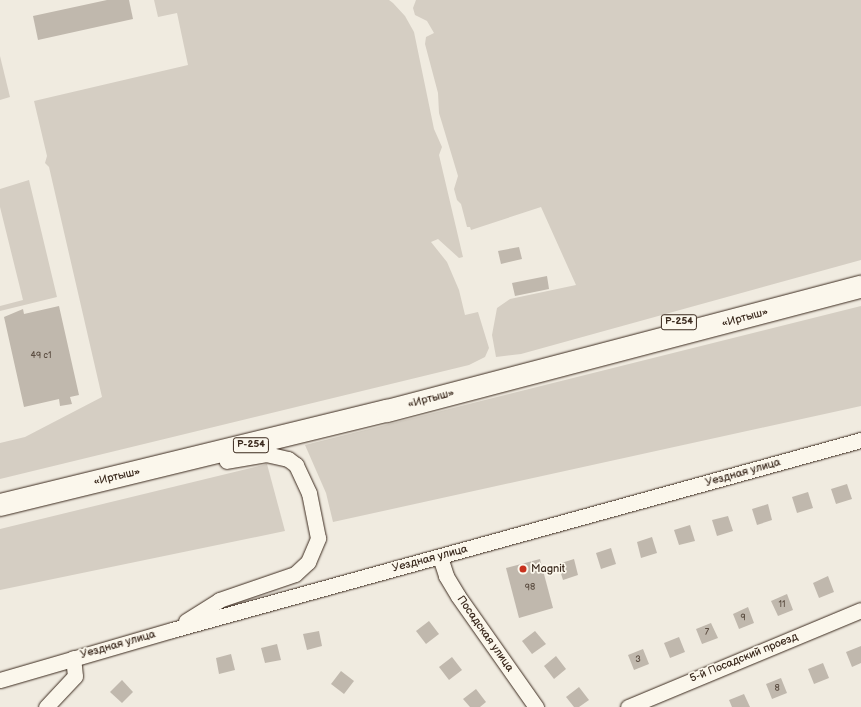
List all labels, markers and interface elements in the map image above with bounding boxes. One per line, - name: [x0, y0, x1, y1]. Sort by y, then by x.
- street label: «Иртыш»: [720, 305, 770, 331]
- road number: Р-254: [660, 314, 698, 330]
- house number: 49 с1: [30, 351, 52, 361]
- street label: «Иртыш»: [406, 386, 456, 412]
- road number: Р-254: [232, 437, 270, 453]
- street label: Уездная улица: [704, 456, 782, 490]
- street label: «Иртыш»: [92, 465, 142, 489]
- street label: Уездная улица: [391, 543, 469, 575]
- place label: Magnit: [531, 562, 565, 576]
- marker: Magnit: [518, 564, 528, 574]
- house number: 98: [525, 583, 535, 593]
- street label: Посадская улица: [454, 593, 516, 675]
- house number: 11: [779, 600, 785, 610]
- house number: 9: [740, 613, 746, 623]
- street label: Уездная улица: [79, 628, 157, 662]
- house number: 7: [705, 628, 709, 638]
- street label: 5-й Посадский проезд: [688, 630, 800, 686]
- house number: 3: [635, 655, 641, 665]
- house number: 8: [774, 684, 780, 694]

